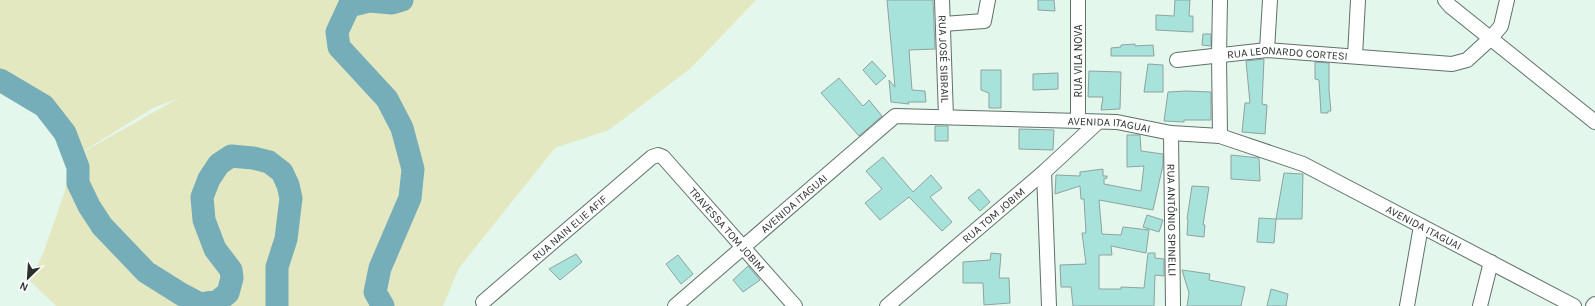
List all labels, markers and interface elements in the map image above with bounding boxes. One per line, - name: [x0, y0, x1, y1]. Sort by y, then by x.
- street label: RUA JOSÉ SIBRAIL: [936, 15, 953, 104]
- street label: RUA VILA NOVA: [1072, 24, 1085, 97]
- street label: RUA LEONARDO CORTESI: [1226, 43, 1348, 63]
- street label: AVENIDA ITAGUAI: [1067, 114, 1152, 135]
- street label: RUA ANTÔNIO SPINELLI: [1165, 164, 1179, 276]
- street label: AVENIDA ITAGUAI: [758, 171, 830, 236]
- street label: TRAVESSA TOM JOBIM: [686, 184, 768, 274]
- street label: RUA TOM JOBIM: [959, 185, 1027, 245]
- street label: RUA NAIN ELIE AFIF: [530, 192, 610, 263]
- street label: AVENIDA ITAGUAI: [1384, 202, 1464, 252]
- north arrow: [8, 258, 48, 298]
- text: N: [18, 279, 30, 294]

